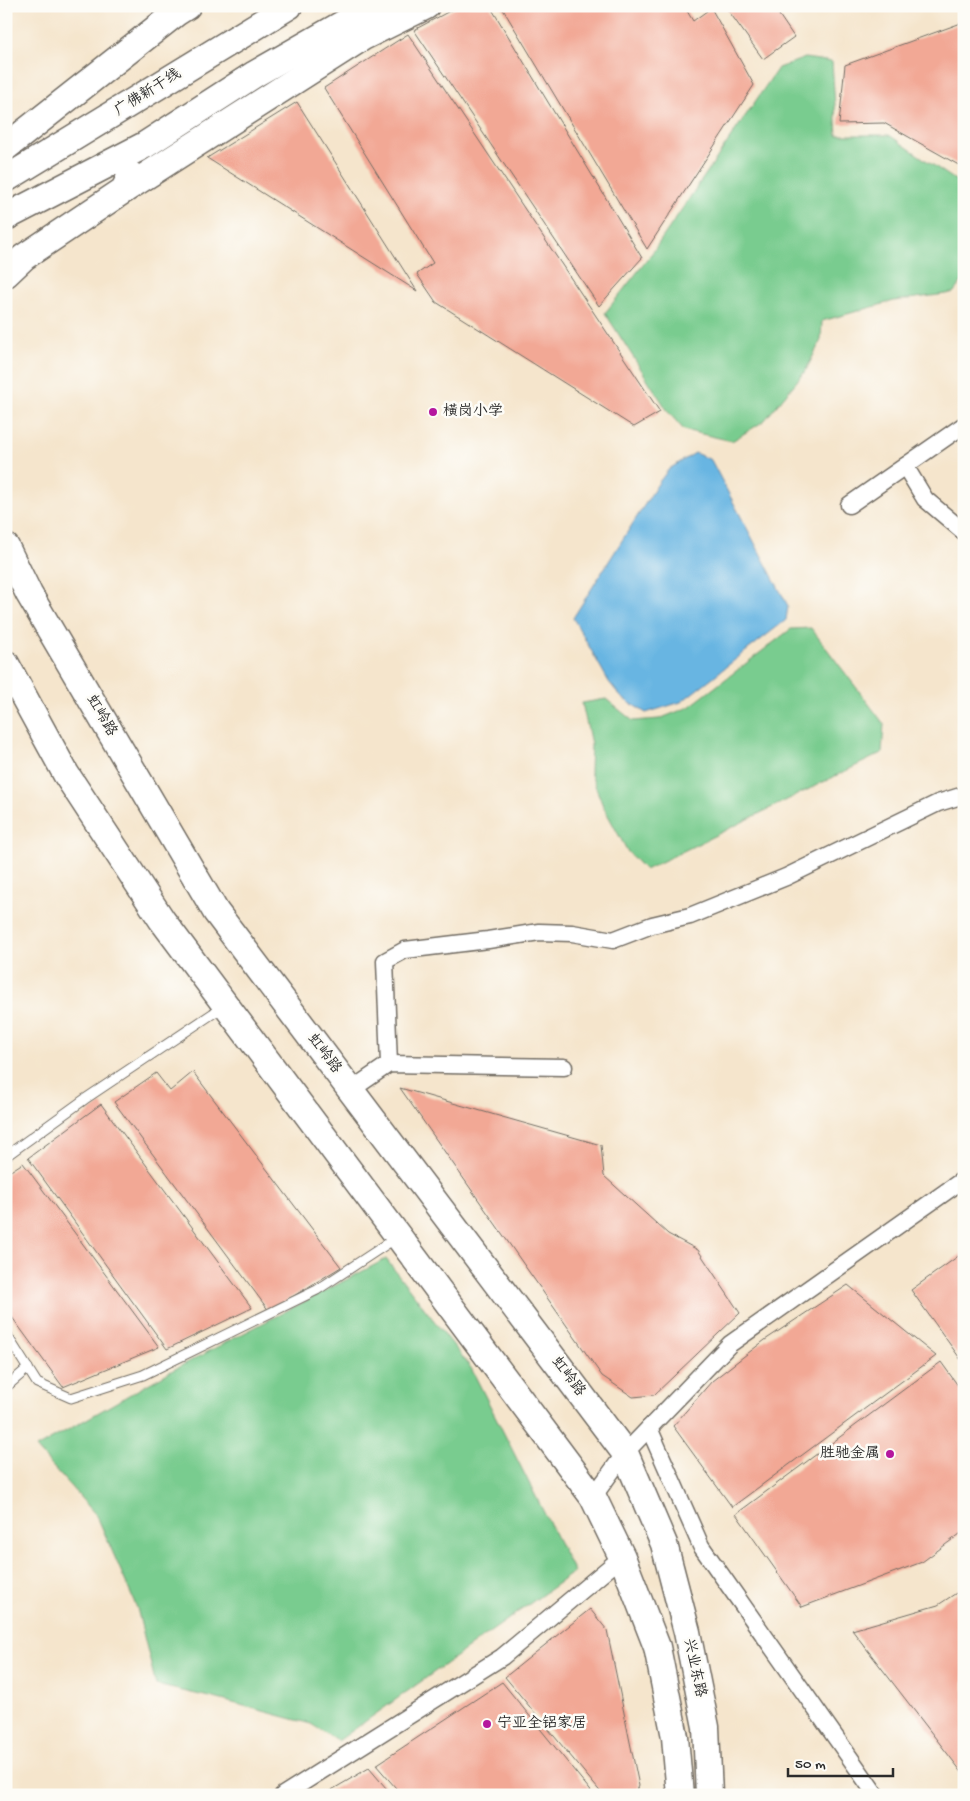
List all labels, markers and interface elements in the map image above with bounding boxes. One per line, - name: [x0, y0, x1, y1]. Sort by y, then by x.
- street label: 广佛新干线: [111, 65, 185, 121]
- place label: 横岗小学: [443, 402, 503, 421]
- marker: 横岗小学: [427, 406, 439, 418]
- street label: 虹岭路: [82, 692, 120, 740]
- street label: 虹岭路: [303, 1031, 345, 1077]
- street label: 虹岭路: [547, 1354, 589, 1400]
- place label: 胜驰金属: [820, 1445, 880, 1463]
- marker: 胜驰金属: [884, 1448, 896, 1460]
- street label: 兴业东路: [679, 1637, 709, 1699]
- place label: 宁亚全铝家居: [497, 1715, 587, 1733]
- marker: 宁亚全铝家居: [481, 1718, 493, 1730]
- scale bar: [788, 1746, 892, 1778]
- text: 50 m: [795, 1756, 826, 1774]

